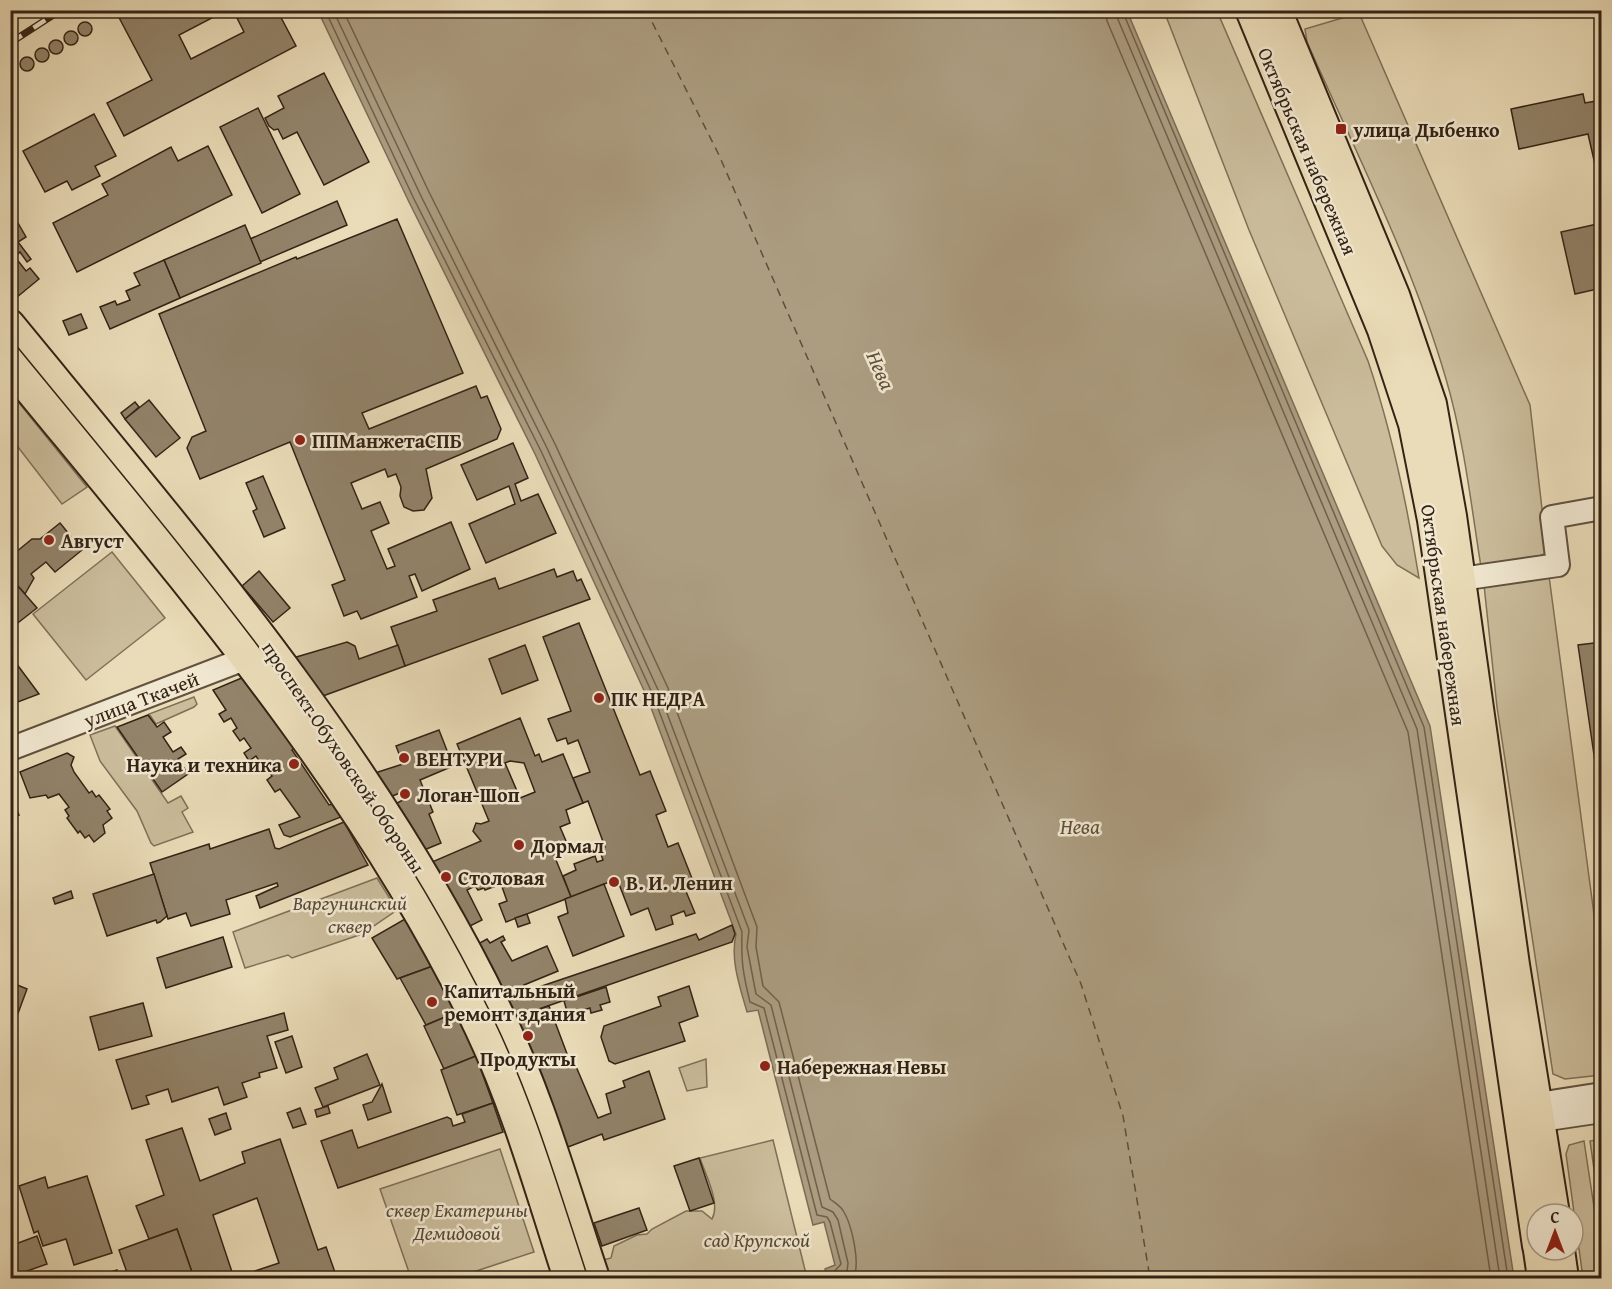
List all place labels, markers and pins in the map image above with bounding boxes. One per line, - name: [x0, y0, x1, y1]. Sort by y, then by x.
- place label: улица Дыбенко: [1352, 115, 1500, 144]
- marker: улица Дыбенко: [1334, 122, 1348, 136]
- place label: ППМанжетаСПБ: [312, 426, 462, 455]
- marker: ППМанжетаСПБ: [293, 433, 307, 447]
- place label: Август: [61, 526, 124, 555]
- marker: Август: [42, 533, 56, 547]
- place label: ПК НЕДРА: [611, 684, 705, 713]
- marker: ПК НЕДРА: [592, 691, 606, 705]
- place label: ВЕНТУРИ: [416, 744, 503, 773]
- place label: Наука и техника: [127, 750, 283, 779]
- marker: ВЕНТУРИ: [397, 751, 411, 765]
- marker: Наука и техника: [287, 757, 301, 771]
- place label: Логан-Шоп: [417, 780, 520, 809]
- marker: Логан-Шоп: [398, 787, 412, 801]
- place label: Дормал: [530, 831, 604, 860]
- marker: Дормал: [512, 838, 526, 852]
- place label: Столовая: [458, 863, 545, 892]
- place label: В. И. Ленин: [626, 868, 733, 897]
- marker: Столовая: [439, 870, 453, 884]
- marker: В. И. Ленин: [607, 875, 621, 889]
- place label: Капитальный ремонт здания: [444, 976, 586, 1028]
- marker: Капитальный ремонт здания: [425, 995, 439, 1009]
- marker: Продукты: [521, 1029, 535, 1043]
- place label: Продукты: [480, 1044, 576, 1073]
- place label: Набережная Невы: [777, 1052, 947, 1081]
- marker: Набережная Невы: [758, 1059, 772, 1073]

